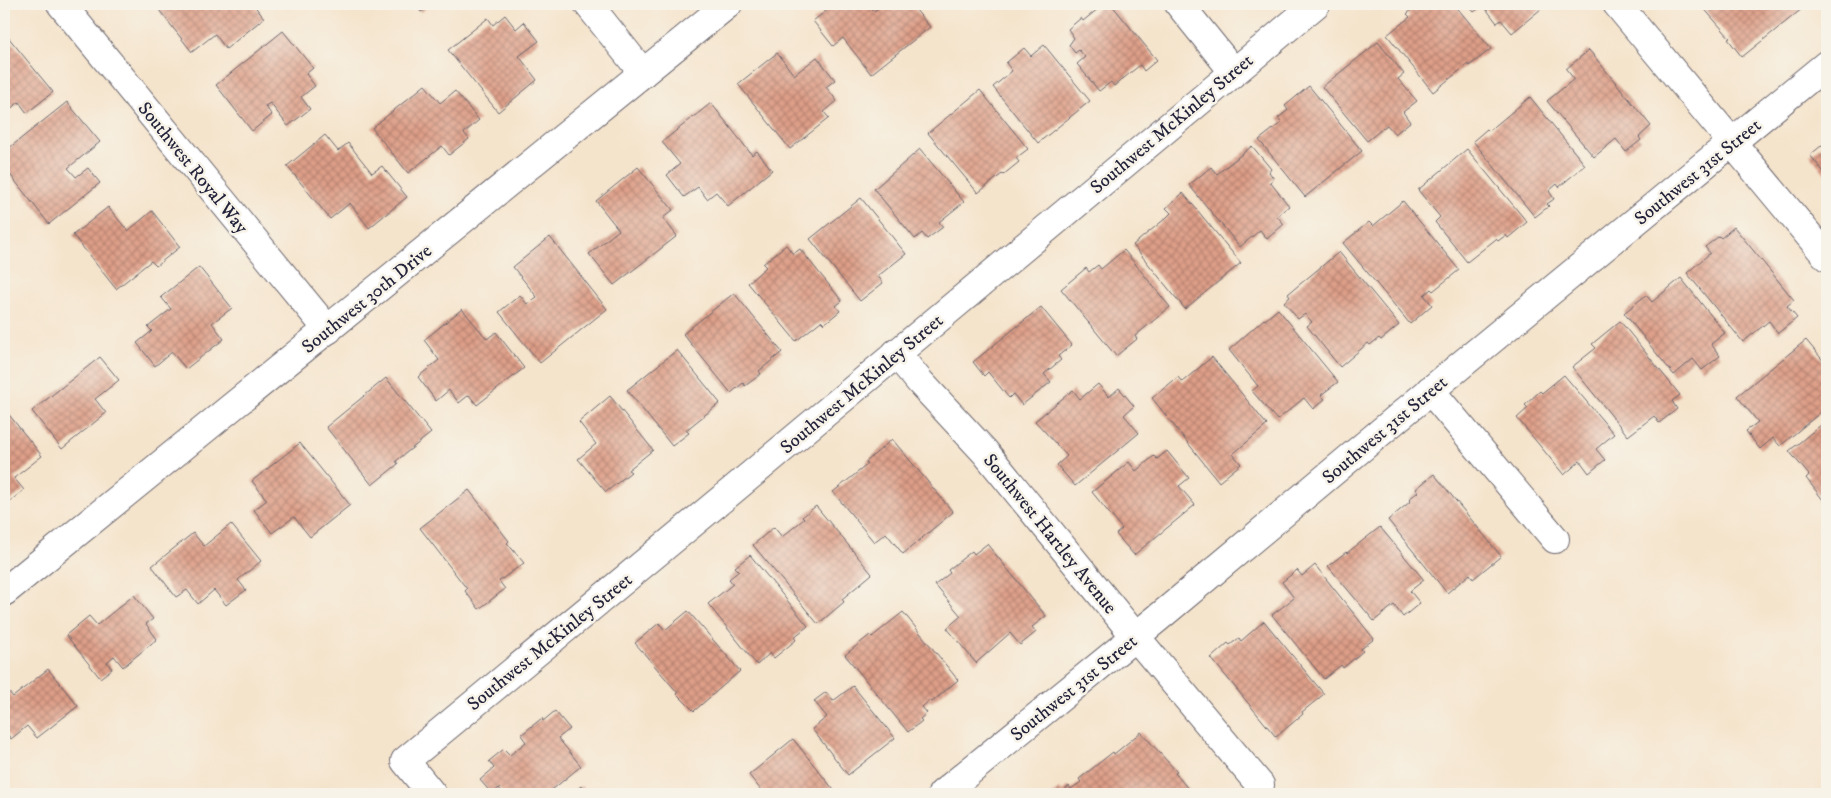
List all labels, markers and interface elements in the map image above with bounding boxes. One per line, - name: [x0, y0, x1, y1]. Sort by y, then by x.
- street label: Southwest McKinley Street: [1086, 49, 1258, 199]
- street label: Southwest Royal Way: [133, 97, 254, 239]
- street label: Southwest 31st Street: [1630, 114, 1766, 230]
- street label: Southwest 30th Drive: [297, 240, 437, 359]
- street label: Southwest McKinley Street: [776, 309, 948, 459]
- street label: Southwest 31st Street: [1318, 371, 1452, 489]
- street label: Southwest Hartley Avenue: [978, 449, 1122, 619]
- street label: Southwest McKinley Street: [463, 569, 637, 716]
- street label: Southwest 31st Street: [1006, 630, 1142, 746]

